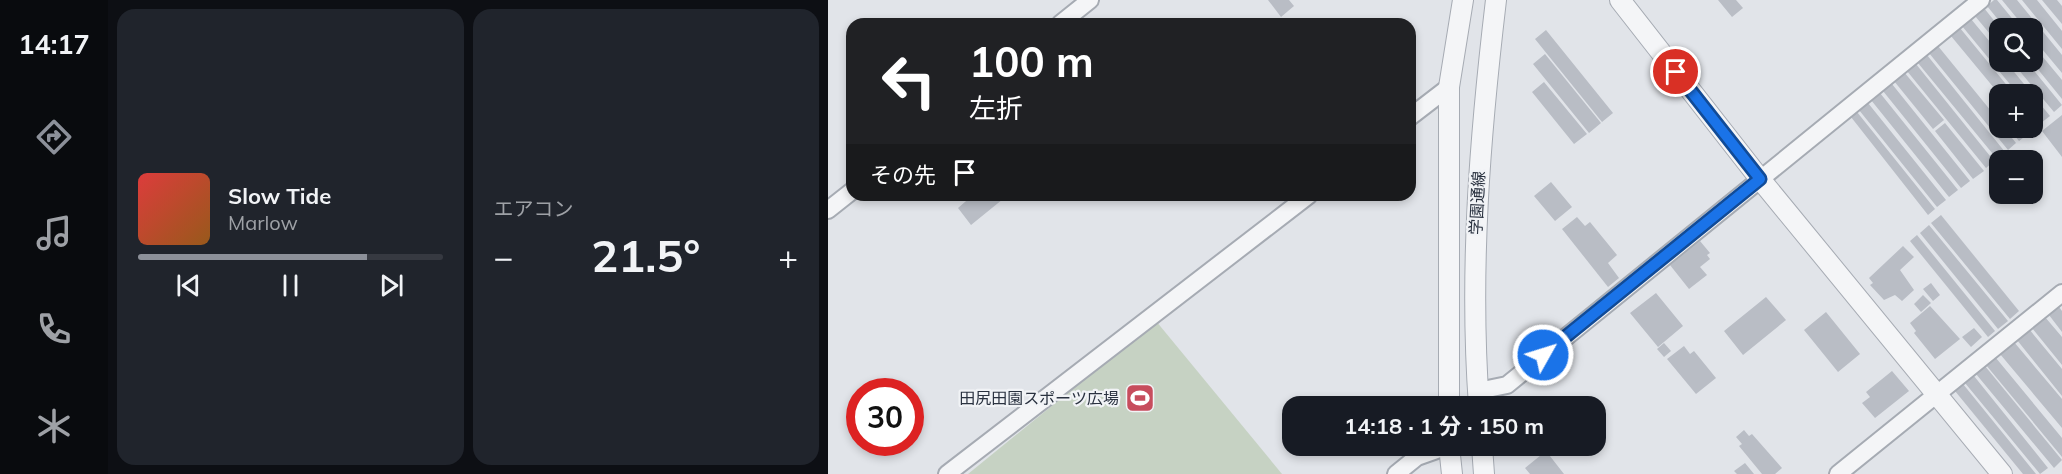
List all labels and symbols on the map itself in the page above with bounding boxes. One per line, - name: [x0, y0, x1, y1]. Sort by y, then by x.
- pin: [1650, 46, 1701, 97]
- street label: 学園通線: [1465, 171, 1489, 235]
- position arrow: [1511, 323, 1575, 387]
- speed limit sign: 30: [846, 378, 924, 456]
- sports icon: 田尻田園スポーツ広場: [1124, 382, 1156, 414]
- place label: 田尻田園スポーツ広場: [959, 388, 1119, 408]

